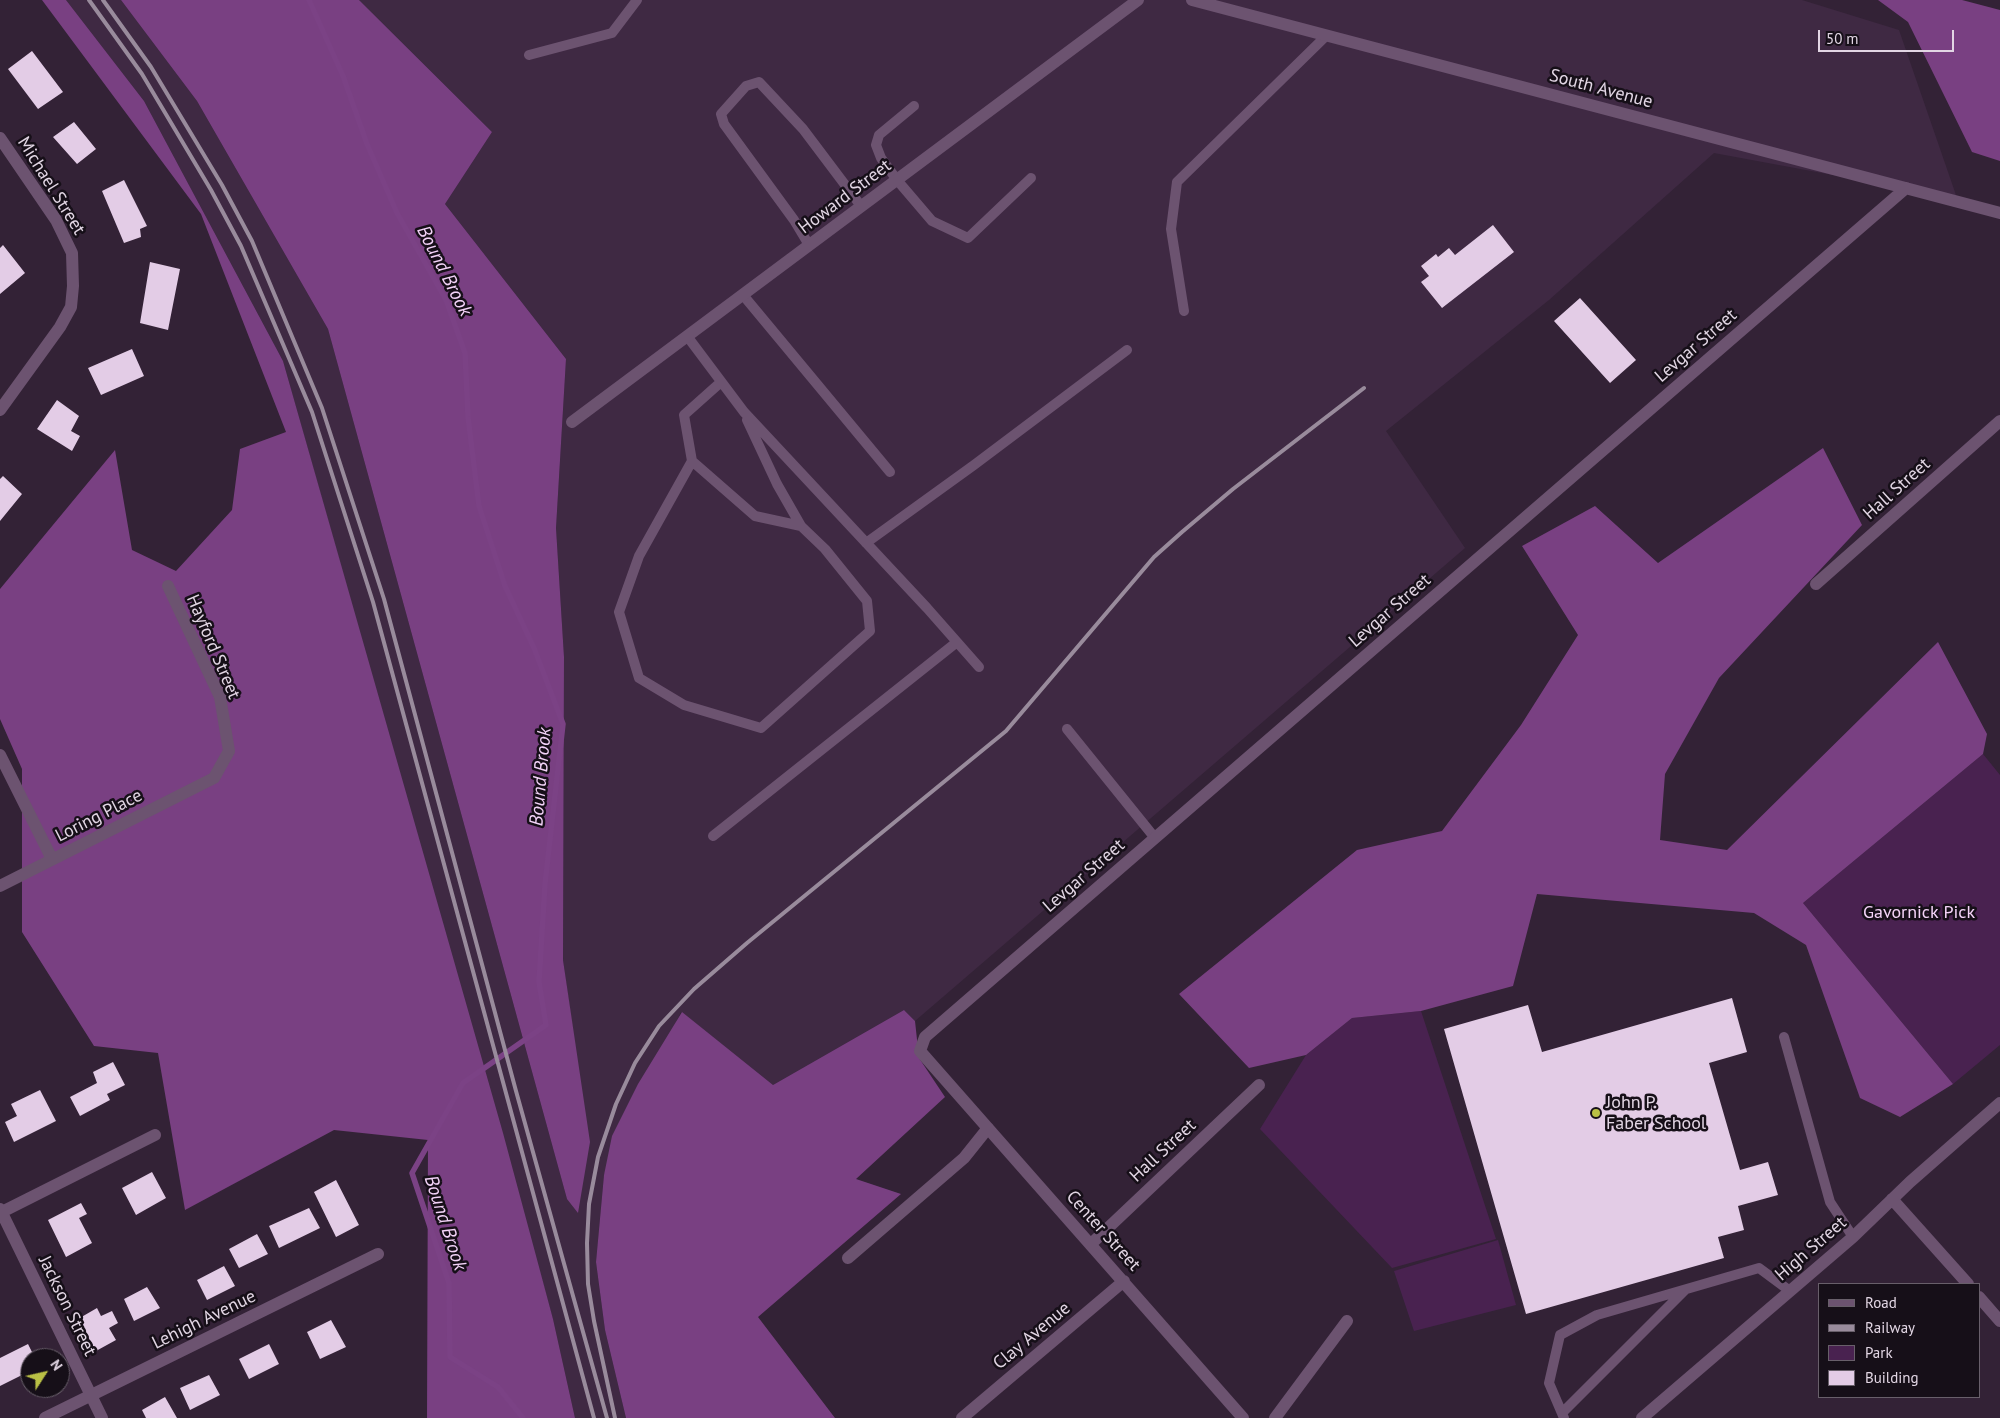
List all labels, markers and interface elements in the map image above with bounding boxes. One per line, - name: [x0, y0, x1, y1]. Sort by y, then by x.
- scale bar: [1820, 20, 1956, 52]
- text: 50 m: [1826, 29, 1859, 48]
- street label: South Avenue: [1547, 65, 1655, 113]
- street label: Michael Street: [12, 133, 90, 239]
- street label: Howard Street: [794, 155, 896, 239]
- water label: Bound Brook: [411, 222, 477, 320]
- street label: Levgar Street: [1651, 305, 1741, 387]
- street label: Hall Street: [1859, 453, 1935, 525]
- street label: Levgar Street: [1345, 570, 1435, 652]
- street label: Hayford Street: [181, 592, 245, 702]
- water label: Bound Brook: [525, 727, 557, 827]
- street label: Loring Place: [52, 785, 146, 847]
- street label: Levgar Street: [1039, 835, 1129, 917]
- park label: Gavornick Pick: [1863, 902, 1975, 924]
- place label: John P. Faber School: [1606, 1092, 1706, 1134]
- marker: John P. Faber School: [1590, 1107, 1602, 1119]
- street label: Hall Street: [1126, 1115, 1200, 1187]
- water label: Bound Brook: [419, 1173, 471, 1273]
- street label: Center Street: [1061, 1186, 1145, 1276]
- street label: High Street: [1771, 1212, 1851, 1286]
- street label: Jackson Street: [33, 1252, 101, 1360]
- legend: [1818, 1283, 1980, 1398]
- street label: Lehigh Avenue: [149, 1286, 259, 1354]
- text: Road: [1865, 1293, 1897, 1312]
- street label: Clay Avenue: [989, 1298, 1075, 1374]
- text: Railway: [1865, 1318, 1915, 1337]
- text: Park: [1865, 1343, 1893, 1362]
- north arrow: [20, 1348, 70, 1398]
- text: N: [46, 1356, 66, 1374]
- text: Building: [1865, 1368, 1919, 1387]

